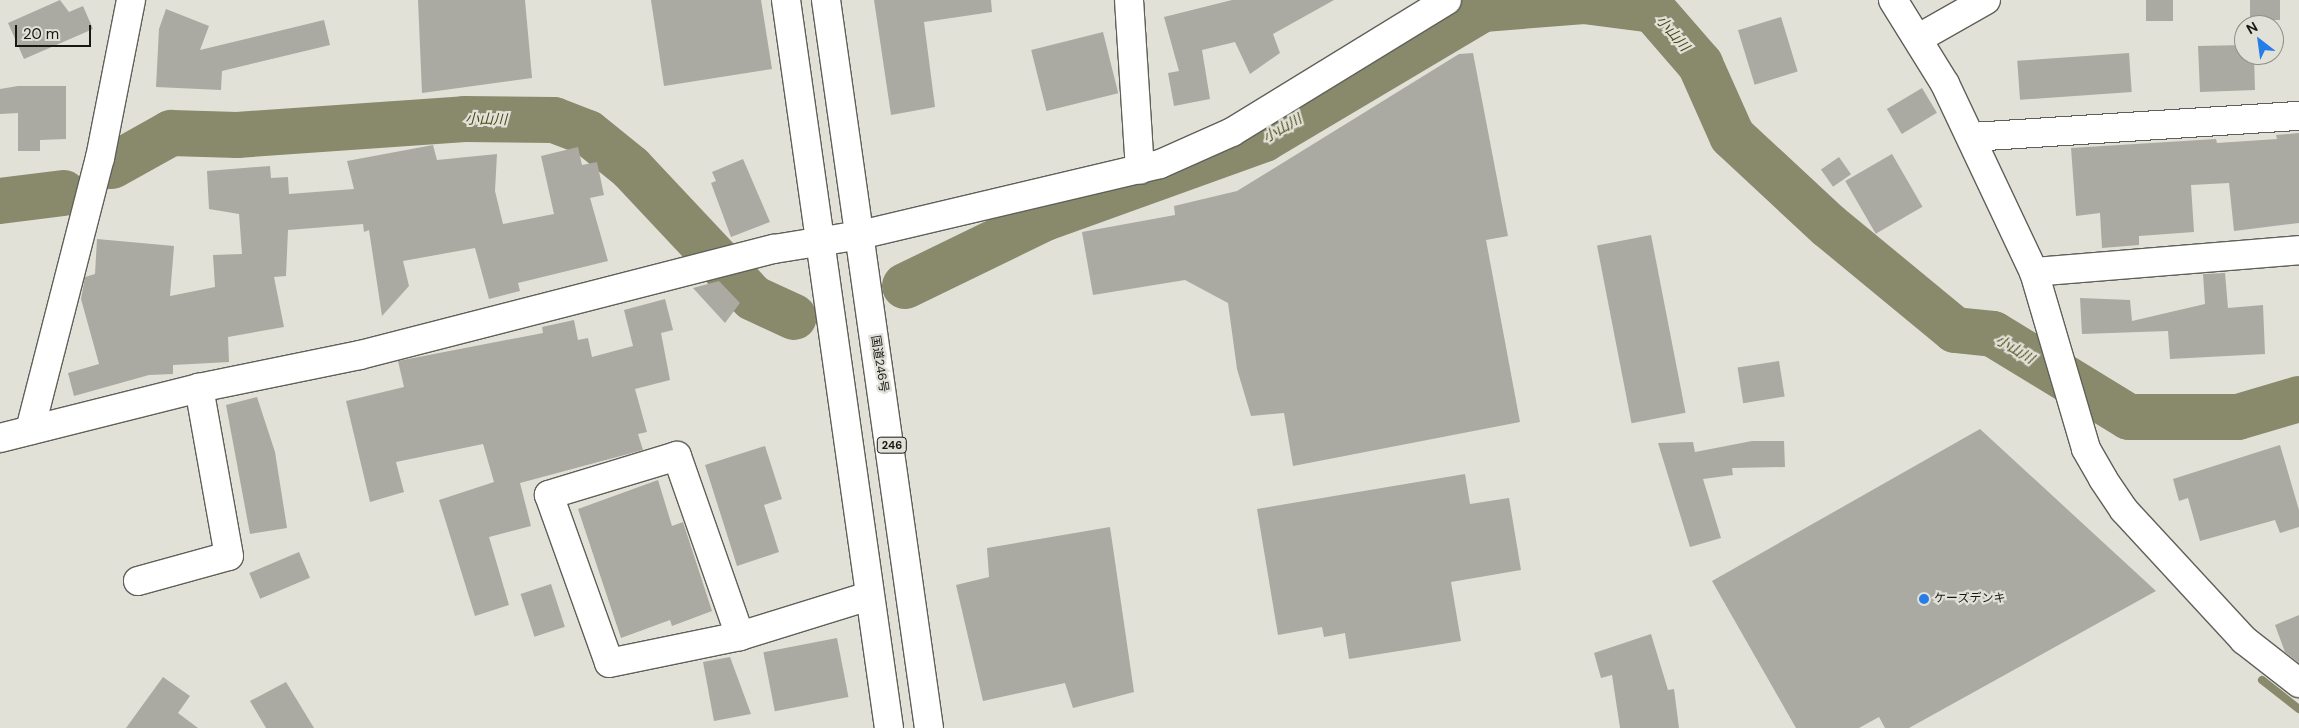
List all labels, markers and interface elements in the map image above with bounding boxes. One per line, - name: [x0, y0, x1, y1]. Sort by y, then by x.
- water label: 小山川: [1653, 12, 1693, 54]
- scale bar: [18, 15, 94, 47]
- north arrow: [2234, 15, 2284, 65]
- text: N: [2243, 18, 2261, 38]
- text: 20 m: [23, 24, 59, 44]
- water label: 小山川: [465, 110, 507, 128]
- water label: 小山川: [1260, 110, 1304, 146]
- water label: 小山川: [1993, 331, 2037, 367]
- street label: 国道246号: [867, 334, 891, 394]
- road number: 246: [876, 436, 908, 454]
- place label: ケーズデンキ: [1934, 592, 2006, 606]
- marker: ケーズデンキ: [1918, 593, 1930, 605]

